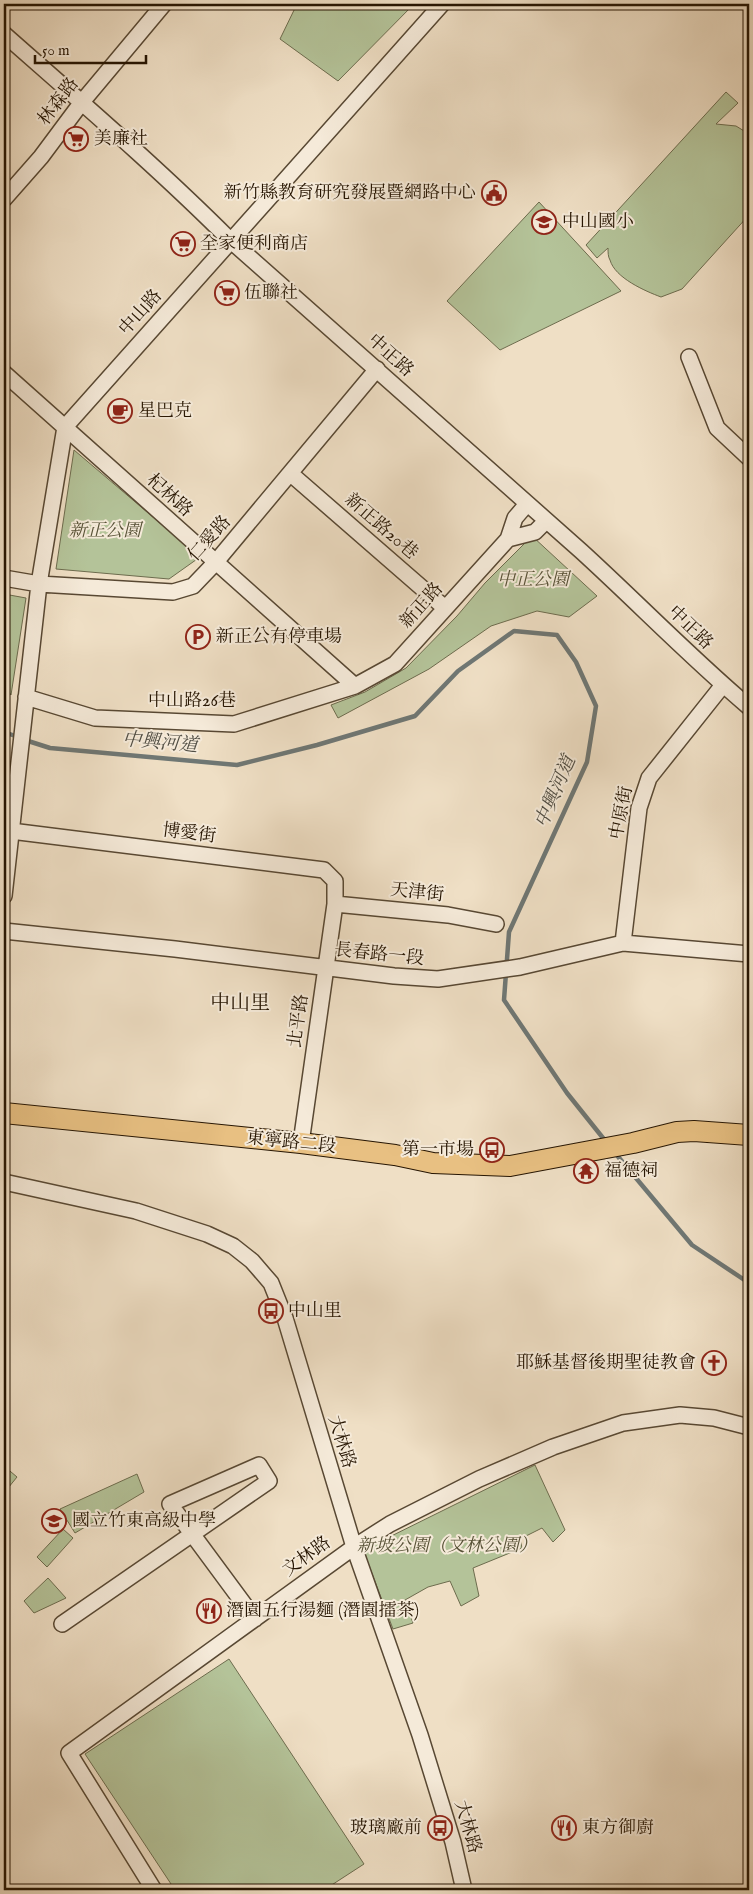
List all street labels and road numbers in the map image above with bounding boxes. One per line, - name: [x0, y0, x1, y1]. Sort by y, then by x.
- street label: 林森路: [34, 74, 84, 130]
- street label: 中山路: [114, 285, 168, 341]
- street label: 中正路: [362, 329, 418, 383]
- street label: 杞林路: [141, 469, 197, 523]
- street label: 新正路20巷: [340, 489, 422, 565]
- street label: 仁愛路: [183, 511, 237, 567]
- street label: 新正路: [395, 578, 449, 634]
- street label: 中正路: [663, 601, 717, 655]
- street label: 中山路26巷: [148, 690, 236, 713]
- street label: 中原街: [606, 784, 638, 842]
- street label: 博愛街: [161, 819, 217, 849]
- street label: 天津街: [389, 879, 445, 907]
- street label: 長春路一段: [333, 939, 425, 971]
- street label: 北平路: [284, 993, 314, 1049]
- street label: 東寧路二段: [245, 1127, 337, 1159]
- street label: 大林路: [322, 1413, 360, 1471]
- street label: 文林路: [278, 1532, 336, 1582]
- street label: 大林路: [449, 1798, 485, 1856]

